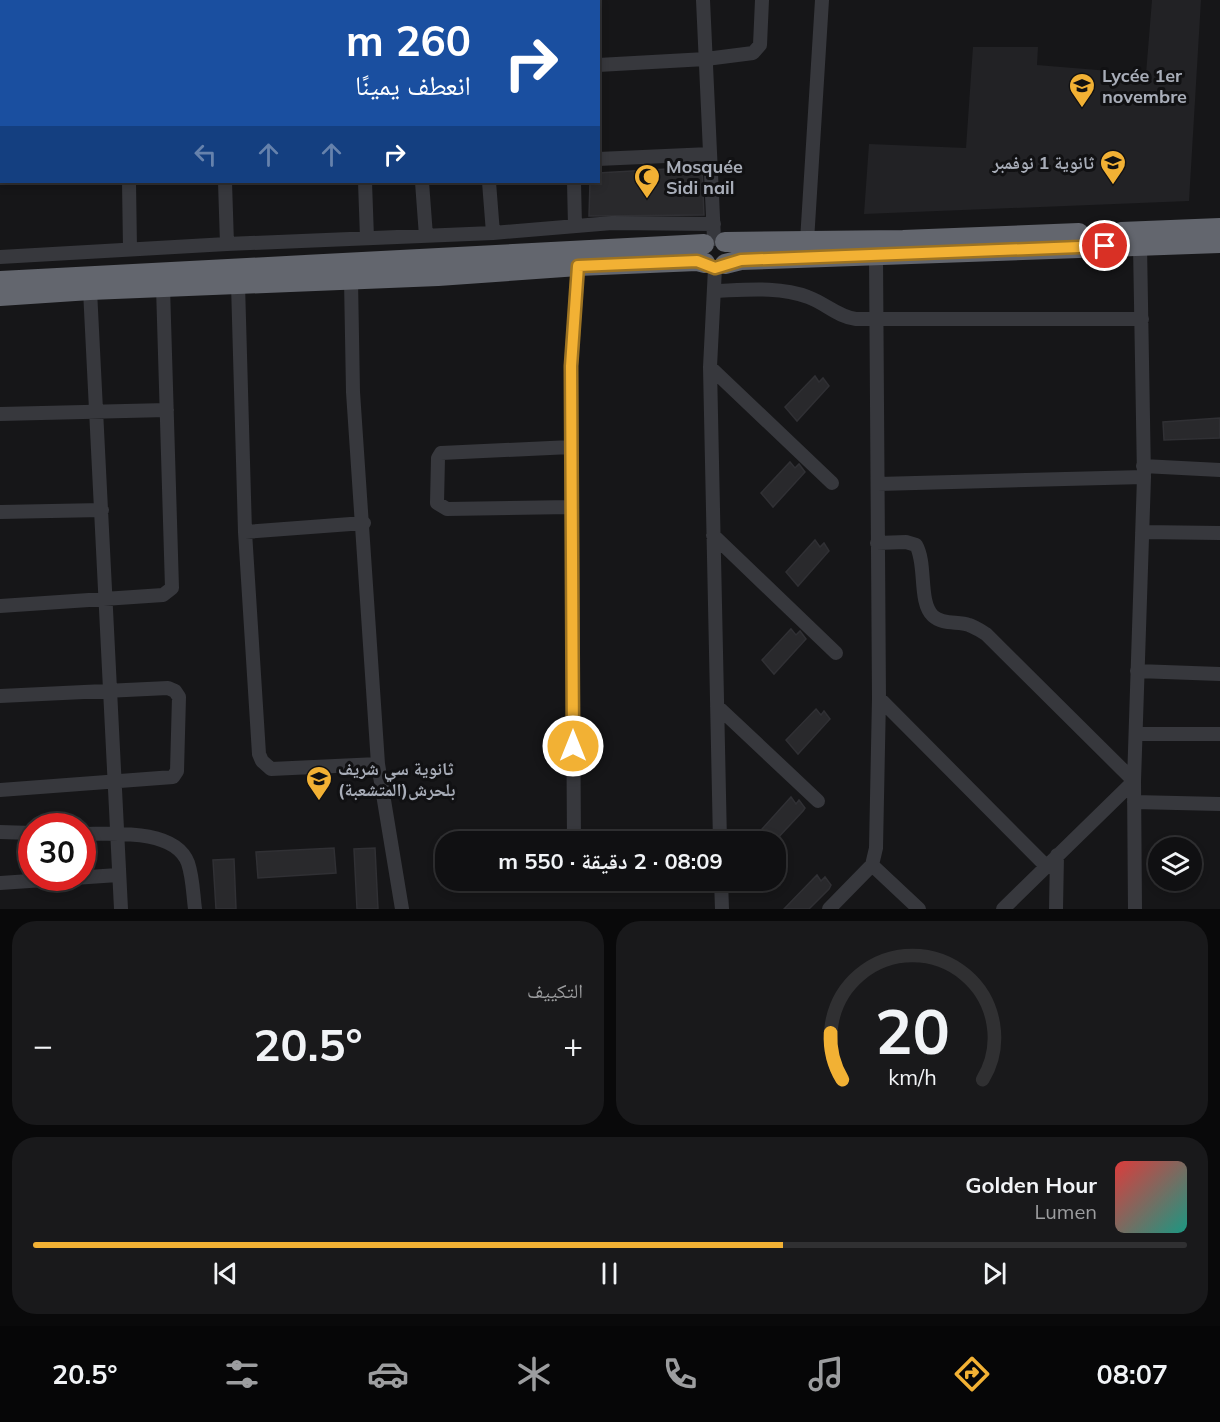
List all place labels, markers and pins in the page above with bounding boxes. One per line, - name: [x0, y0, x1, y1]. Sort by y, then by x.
- place label: Lycée 1er novembre: [1102, 64, 1187, 108]
- school or university icon: Lycée 1er novembre: [1067, 71, 1097, 109]
- school or university icon: ثانوية 1 نوفمبر: [1098, 148, 1128, 186]
- place label: ثانوية 1 نوفمبر: [991, 151, 1094, 174]
- place label: Mosquée Sidi nail: [666, 155, 743, 199]
- mosque icon: Mosquée Sidi nail: [632, 162, 662, 200]
- pin: [1079, 220, 1130, 271]
- place label: ثانوية سي شريف بلحرش(المتشعبة): [338, 757, 455, 801]
- school or university icon: ثانوية سي شريف بلحرش(المتشعبة): [304, 764, 334, 802]

